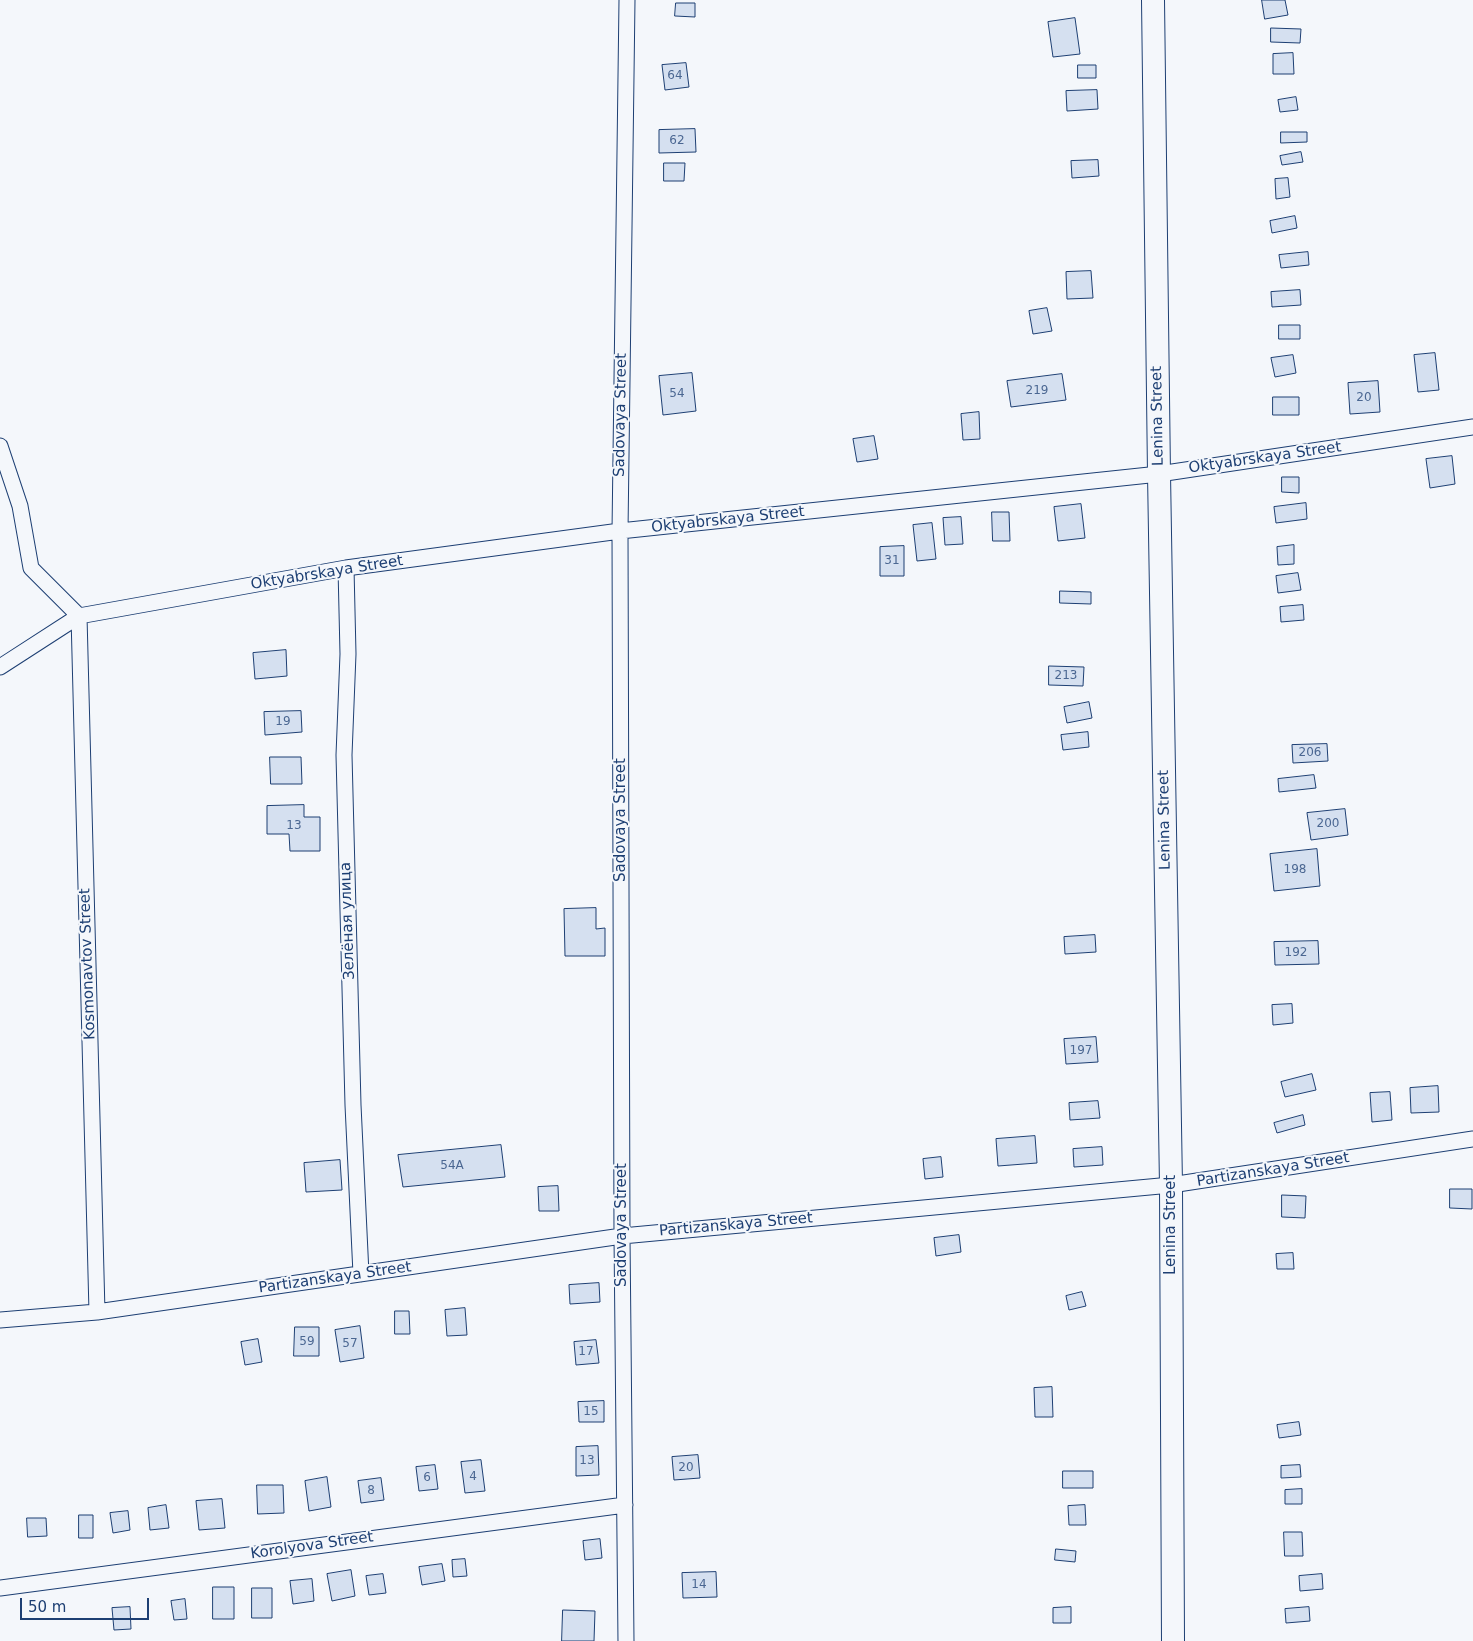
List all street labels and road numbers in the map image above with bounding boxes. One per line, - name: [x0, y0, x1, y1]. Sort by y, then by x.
- street label: Sadovaya Street: [611, 353, 631, 477]
- street label: Lenina Street: [1148, 366, 1168, 466]
- street label: Oktyabrskaya Street: [1188, 438, 1342, 478]
- street label: Oktyabrskaya Street: [650, 503, 806, 537]
- street label: Oktyabrskaya Street: [250, 552, 404, 594]
- street label: Sadovaya Street: [612, 758, 630, 882]
- street label: Lenina Street: [1155, 770, 1175, 870]
- street label: Зелёная улица: [337, 862, 359, 980]
- street label: Kosmonavtov Street: [76, 888, 100, 1040]
- street label: Partizanskaya Street: [1195, 1149, 1351, 1191]
- street label: Sadovaya Street: [613, 1163, 631, 1287]
- street label: Lenina Street: [1162, 1175, 1180, 1275]
- street label: Partizanskaya Street: [658, 1209, 814, 1241]
- street label: Partizanskaya Street: [257, 1258, 413, 1298]
- street label: Korolyova Street: [249, 1528, 375, 1564]

